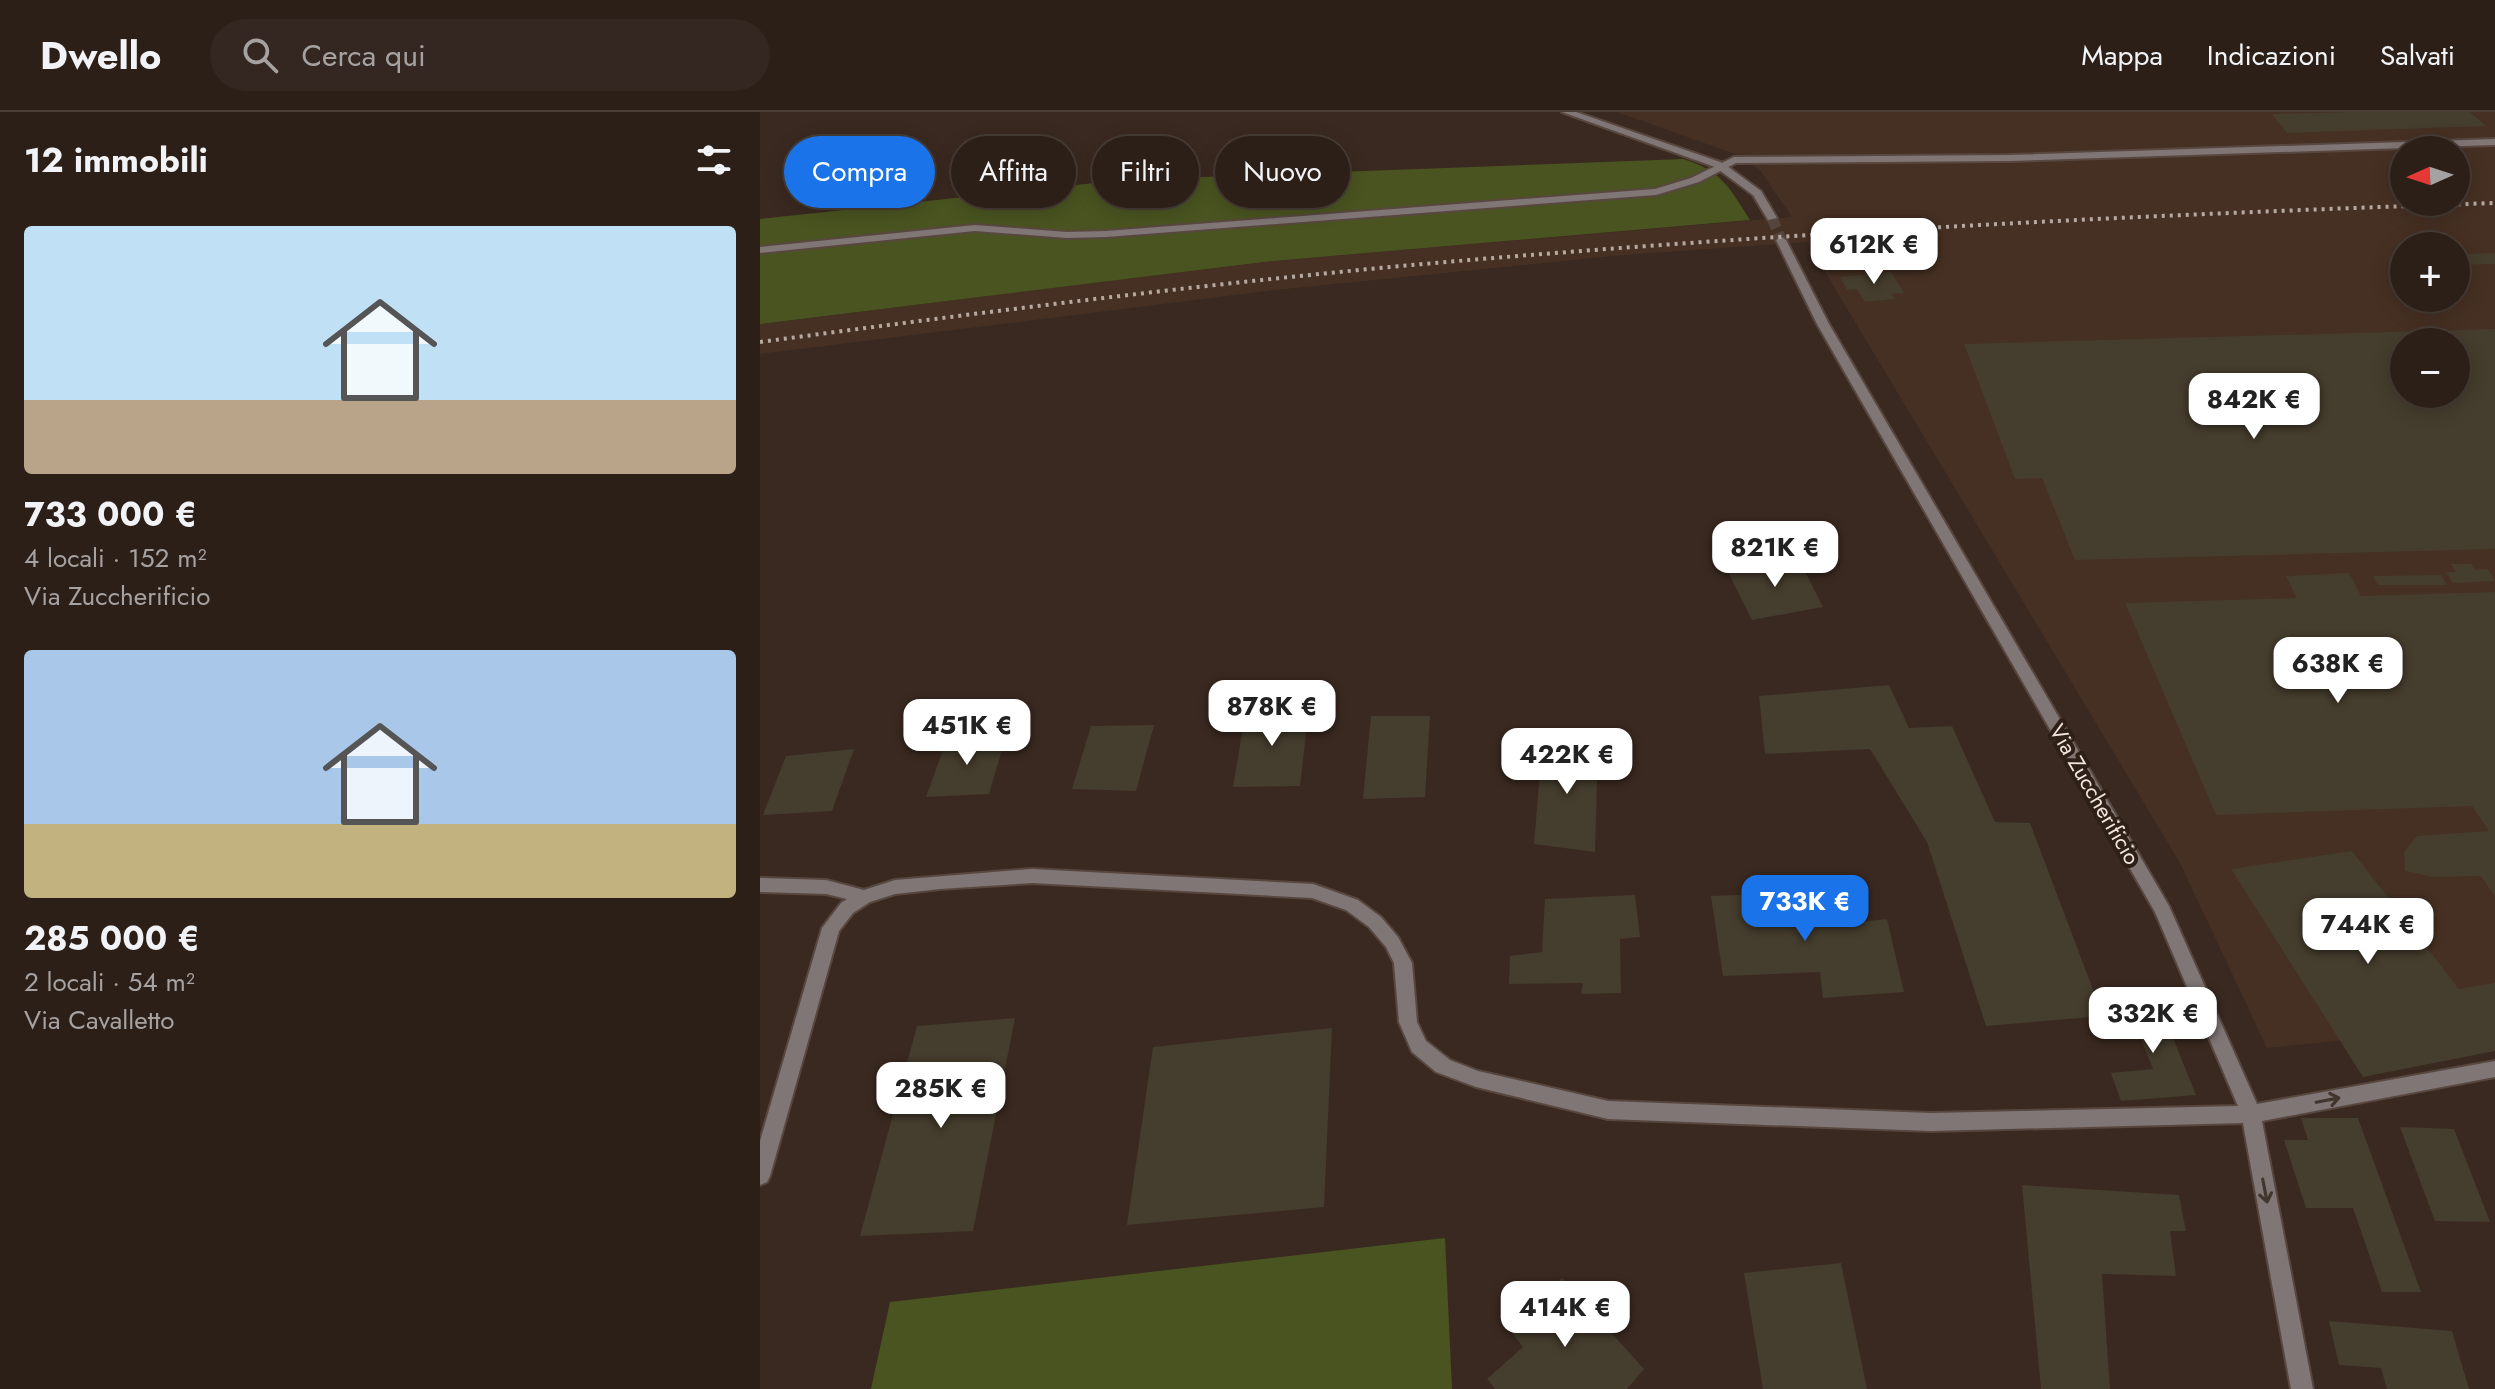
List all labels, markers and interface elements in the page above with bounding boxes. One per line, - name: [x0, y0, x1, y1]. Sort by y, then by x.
- search box: [210, 19, 770, 91]
- text: Dwello: [40, 28, 162, 83]
- icon: search: [238, 33, 282, 77]
- text: Cerca qui: [302, 34, 426, 77]
- text: Mappa: [2081, 35, 2163, 76]
- text: Indicazioni: [2207, 35, 2336, 76]
- text: Salvati: [2380, 35, 2455, 76]
- text: 12 immobili: [24, 136, 208, 185]
- chip: Compra: [784, 136, 935, 208]
- chip: Affitta: [951, 136, 1076, 208]
- chip: Filtri: [1092, 136, 1199, 208]
- chip: Nuovo: [1215, 136, 1350, 208]
- north arrow: [2390, 136, 2470, 216]
- map controls: [2390, 136, 2470, 408]
- icon: filters: [692, 138, 736, 182]
- pin: 612K €: [1809, 218, 1939, 286]
- text: 612K €: [1829, 225, 1919, 263]
- button: +: [2390, 232, 2470, 312]
- icon: home: [308, 278, 452, 422]
- button: −: [2390, 328, 2470, 408]
- pin: 842K €: [2189, 373, 2319, 441]
- text: 842K €: [2207, 380, 2301, 418]
- text: 733 000 €: [24, 490, 197, 539]
- pin: 821K €: [1710, 521, 1840, 589]
- text: 821K €: [1730, 528, 1820, 566]
- text: 4 locali · 152 m²: [24, 539, 206, 577]
- text: Via Zuccherificio: [24, 577, 210, 615]
- pin: 638K €: [2273, 637, 2403, 705]
- text: 638K €: [2292, 644, 2384, 682]
- pin: 878K €: [1207, 680, 1337, 748]
- text: 878K €: [1227, 687, 1317, 725]
- pin: 451K €: [902, 699, 1032, 767]
- icon: home: [308, 702, 452, 846]
- text: 451K €: [921, 706, 1013, 744]
- street label: Via Zuccherificio: [2042, 718, 2148, 870]
- pin: 422K €: [1502, 728, 1632, 796]
- text: 422K €: [1519, 735, 1615, 773]
- pin: 733K €: [1740, 875, 1870, 943]
- text: 733K €: [1760, 882, 1850, 920]
- pin: 744K €: [2303, 898, 2433, 966]
- text: 744K €: [2321, 905, 2415, 943]
- text: 285 000 €: [24, 914, 200, 963]
- text: 2 locali · 54 m²: [24, 963, 195, 1001]
- pin: 332K €: [2088, 987, 2218, 1055]
- text: 332K €: [2107, 994, 2199, 1032]
- text: Via Cavalletto: [24, 1001, 174, 1039]
- pin: 285K €: [876, 1062, 1006, 1130]
- text: 285K €: [894, 1069, 988, 1107]
- one-way arrow: [2314, 1091, 2340, 1106]
- one-way arrow: [2259, 1178, 2274, 1203]
- pin: 414K €: [1500, 1281, 1630, 1349]
- text: 414K €: [1519, 1288, 1611, 1326]

